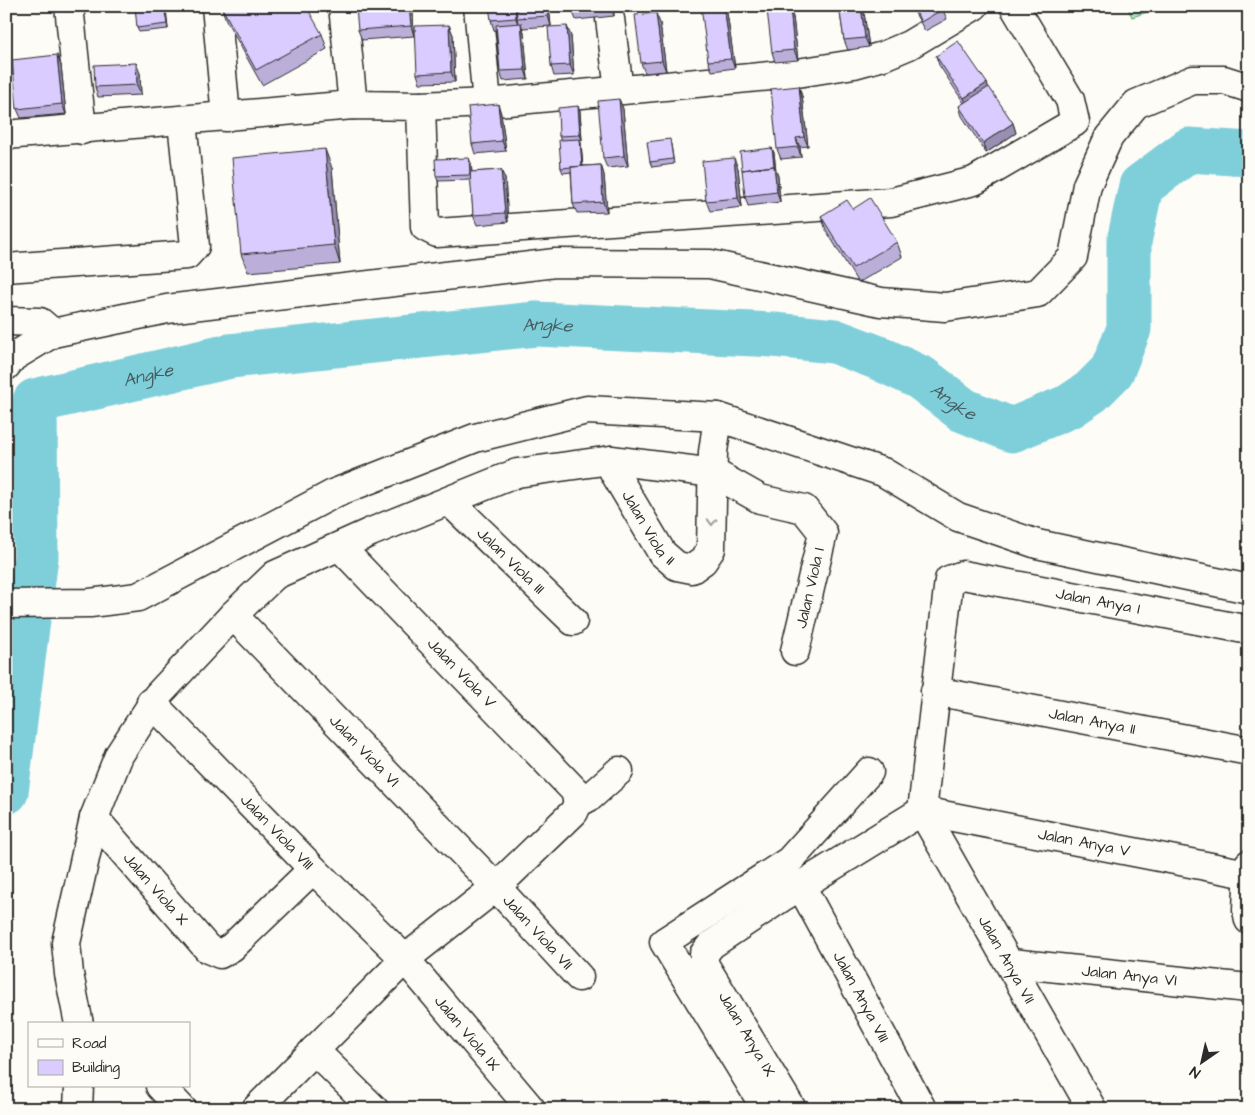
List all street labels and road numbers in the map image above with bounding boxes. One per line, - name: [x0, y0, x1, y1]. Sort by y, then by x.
- street label: Jalan Viola II: [616, 486, 680, 570]
- street label: Jalan Viola III: [472, 522, 550, 599]
- street label: Jalan Viola I: [790, 545, 830, 631]
- street label: Jalan Anya I: [1054, 582, 1142, 620]
- street label: Jalan Viola V: [422, 633, 501, 713]
- street label: Jalan Anya II: [1047, 702, 1137, 740]
- street label: Jalan Viola VI: [324, 710, 404, 792]
- street label: Jalan Viola VIII: [235, 789, 319, 875]
- street label: Jalan Anya V: [1036, 823, 1132, 862]
- street label: Jalan Viola X: [118, 848, 194, 930]
- street label: Jalan Viola VII: [497, 890, 578, 975]
- street label: Jalan Anya VII: [973, 911, 1041, 1008]
- street label: Jalan Anya VIII: [827, 947, 895, 1046]
- street label: Jalan Anya VI: [1081, 960, 1178, 991]
- street label: Jalan Anya IX: [712, 988, 781, 1081]
- street label: Jalan Viola IX: [429, 991, 505, 1076]

